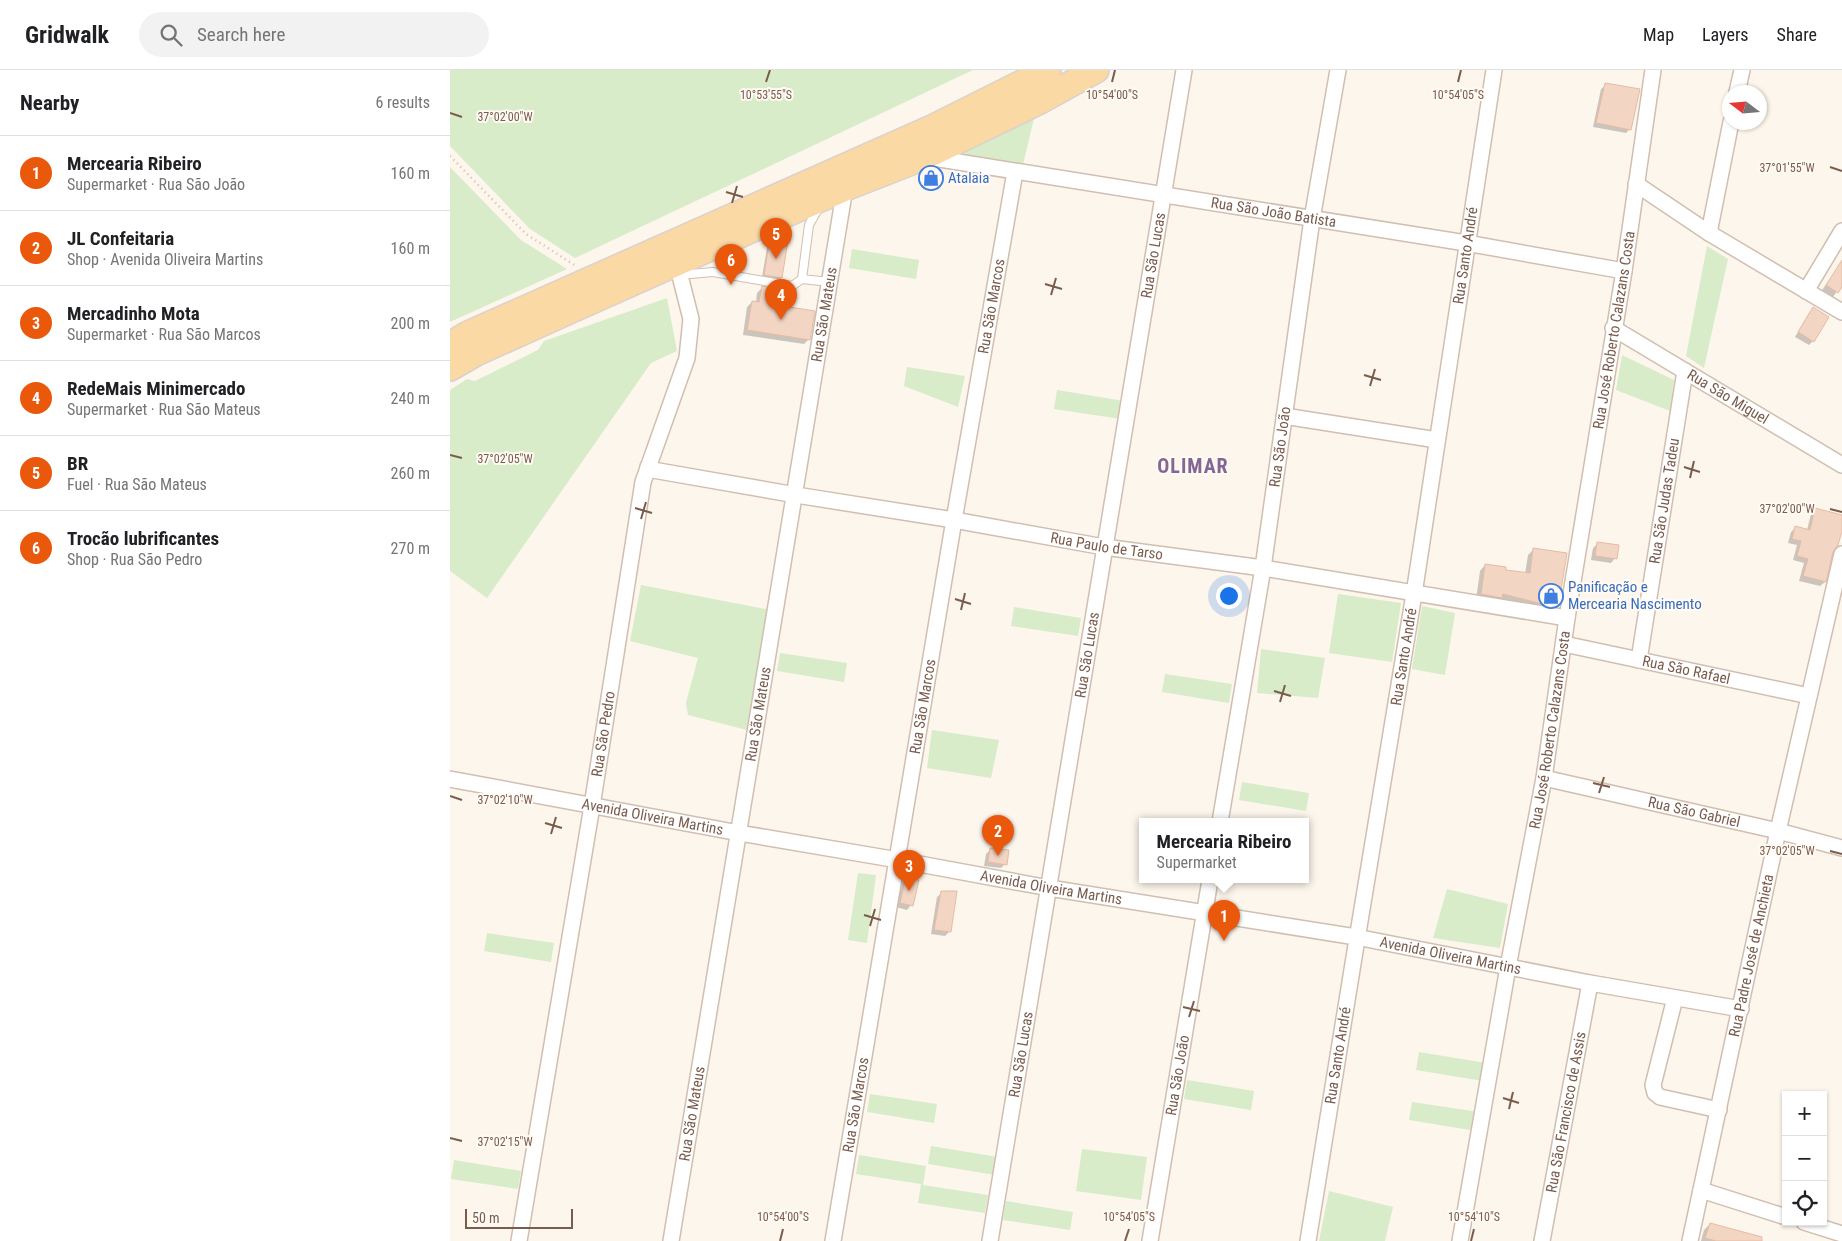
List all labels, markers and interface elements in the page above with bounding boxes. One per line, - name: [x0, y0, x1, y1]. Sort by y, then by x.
- search box: [139, 12, 489, 57]
- text: Gridwalk: [25, 21, 109, 49]
- icon: search: [157, 21, 185, 49]
- text: Search here: [197, 23, 285, 46]
- text: Map: [1643, 24, 1674, 45]
- text: Layers: [1702, 24, 1749, 45]
- text: Share: [1777, 24, 1817, 45]
- north arrow: [1722, 85, 1767, 130]
- text: 10°53'55"S: [740, 88, 792, 102]
- text: 10°54'00"S: [1086, 88, 1138, 102]
- text: 10°54'05"S: [1432, 88, 1484, 102]
- text: Nearby: [20, 91, 79, 115]
- text: 6 results: [375, 93, 430, 112]
- text: 37°02'00"W: [477, 110, 533, 124]
- text: Mercearia Ribeiro: [67, 152, 202, 175]
- text: 37°01'55"W: [1759, 161, 1815, 175]
- text: 1: [32, 164, 40, 183]
- text: 160 m: [391, 164, 430, 183]
- shop icon: Atalaia: [918, 165, 944, 191]
- place label: Atalaia: [948, 169, 989, 187]
- text: Supermarket · Rua São João: [67, 175, 245, 194]
- street label: Rua São João Batista: [1210, 193, 1338, 231]
- street label: Rua Santo André: [1449, 206, 1482, 305]
- street label: Rua São Lucas: [1137, 211, 1169, 300]
- pin: 5: [760, 218, 792, 259]
- text: JL Confeitaria: [67, 227, 174, 250]
- street label: Rua José Roberto Calazans Costa: [1589, 230, 1639, 430]
- text: 2: [32, 239, 40, 258]
- text: 160 m: [391, 239, 430, 258]
- pin: 6: [715, 244, 747, 285]
- text: Shop · Avenida Oliveira Martins: [67, 250, 263, 269]
- street label: Rua São Marcos: [974, 257, 1009, 355]
- street label: Rua São Mateus: [807, 266, 841, 363]
- pin: 4: [765, 279, 797, 320]
- text: Mercadinho Mota: [67, 302, 200, 325]
- text: 3: [32, 314, 40, 333]
- text: 200 m: [391, 314, 430, 333]
- text: Supermarket · Rua São Marcos: [67, 325, 261, 344]
- street label: Rua São Miguel: [1684, 366, 1772, 428]
- text: RedeMais Minimercado: [67, 377, 245, 400]
- text: 4: [32, 389, 40, 408]
- text: 240 m: [391, 389, 430, 408]
- text: Supermarket · Rua São Mateus: [67, 400, 261, 419]
- street label: Rua São João: [1265, 405, 1295, 488]
- street label: Rua São Judas Tadeu: [1645, 437, 1683, 565]
- text: BR: [67, 452, 88, 475]
- text: 37°02'05"W: [477, 452, 533, 466]
- district label: OLIMAR: [1157, 454, 1229, 478]
- text: 5: [32, 464, 40, 483]
- text: 260 m: [391, 464, 430, 483]
- text: Fuel · Rua São Mateus: [67, 475, 207, 494]
- text: 37°02'00"W: [1759, 502, 1815, 516]
- text: Trocão lubrificantes: [67, 527, 219, 550]
- street label: Rua Paulo de Tarso: [1049, 529, 1164, 564]
- text: 6: [32, 539, 40, 558]
- text: 270 m: [391, 539, 430, 558]
- text: Shop · Rua São Pedro: [67, 550, 202, 569]
- place label: Panificação e Mercearia Nascimento: [1568, 578, 1702, 613]
- your location: [1216, 583, 1242, 609]
- shop icon: Panificação e Mercearia Nascimento: [1538, 583, 1564, 609]
- street label: Rua Santo André: [1387, 607, 1421, 707]
- street label: Rua São Lucas: [1071, 611, 1103, 699]
- street label: Rua José Roberto Calazans Costa: [1525, 630, 1574, 831]
- street label: Rua São Rafael: [1641, 652, 1732, 688]
- street label: Rua São Marcos: [906, 657, 940, 755]
- street label: Rua São Mateus: [741, 665, 775, 763]
- street label: Rua São Pedro: [588, 690, 619, 778]
- text: 37°02'10"W: [477, 793, 533, 807]
- street label: Rua São Gabriel: [1646, 793, 1742, 831]
- street label: Avenida Oliveira Martins: [580, 795, 725, 839]
- pin: 2: [982, 815, 1014, 856]
- popup: [1139, 818, 1309, 883]
- text: Mercearia Ribeiro: [1157, 830, 1291, 853]
- text: 37°02'05"W: [1759, 844, 1815, 858]
- pin: 3: [893, 850, 925, 891]
- text: Supermarket: [1157, 853, 1237, 872]
- street label: Avenida Oliveira Martins: [979, 866, 1124, 909]
- street label: Rua Padre José de Anchieta: [1725, 872, 1777, 1039]
- pin: 1: [1208, 900, 1240, 941]
- street label: Avenida Oliveira Martins: [1378, 933, 1523, 978]
- street label: Rua Santo André: [1321, 1005, 1355, 1105]
- street label: Rua São Lucas: [1005, 1010, 1037, 1099]
- street label: Rua São Francisco de Assis: [1542, 1030, 1590, 1194]
- street label: Rua São João: [1162, 1034, 1193, 1117]
- street label: Rua São Marcos: [839, 1056, 873, 1154]
- street label: Rua São Mateus: [675, 1065, 709, 1163]
- map controls: [1782, 1091, 1827, 1226]
- button: +: [1782, 1091, 1827, 1136]
- text: 37°02'15"W: [477, 1135, 533, 1149]
- button: −: [1782, 1136, 1827, 1181]
- button: locate: [1782, 1181, 1827, 1226]
- scale bar: [465, 1206, 572, 1229]
- text: 50 m: [472, 1210, 500, 1226]
- text: 10°54'00"S: [757, 1210, 809, 1224]
- text: 10°54'05"S: [1103, 1210, 1155, 1224]
- text: 10°54'10"S: [1448, 1210, 1500, 1224]

